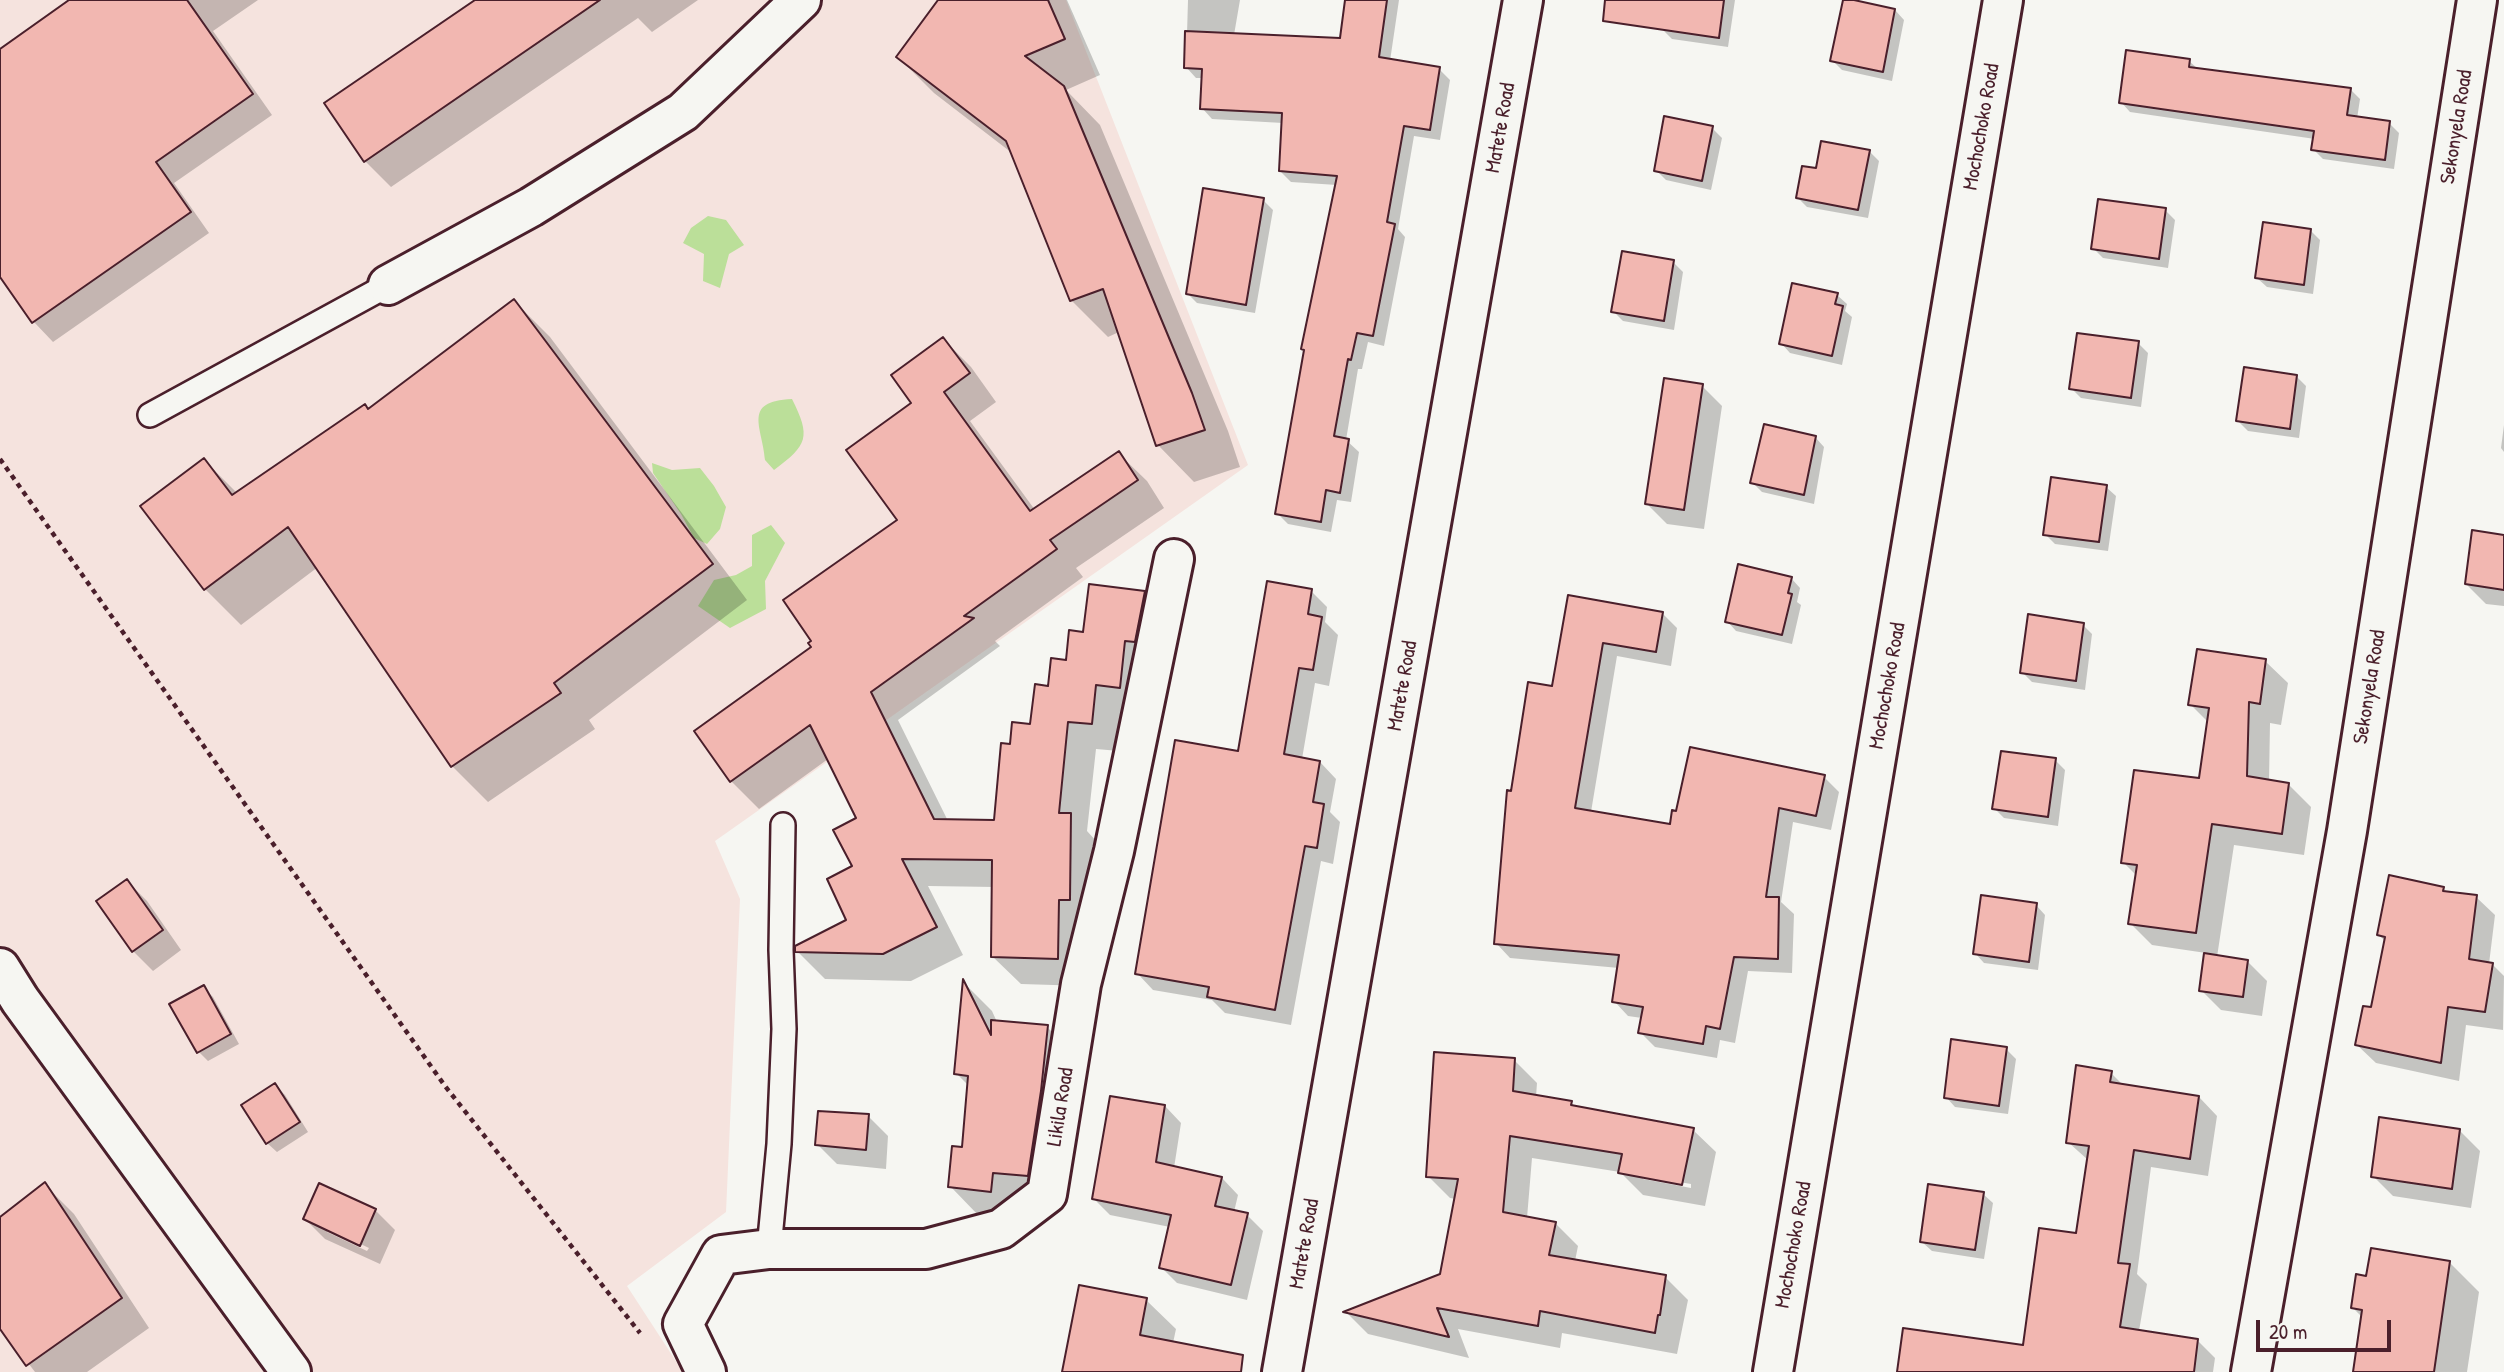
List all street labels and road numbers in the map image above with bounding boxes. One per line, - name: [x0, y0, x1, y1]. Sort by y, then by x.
- street label: Mochochoko Road: [1958, 62, 2006, 192]
- street label: Sekonyela Road: [2436, 68, 2478, 186]
- street label: Matete Road: [1481, 81, 1521, 175]
- street label: Mochochoko Road: [1864, 621, 1912, 751]
- street label: Sekonyela Road: [2349, 628, 2391, 746]
- street label: Matete Road: [1383, 639, 1423, 733]
- street label: Likila Road: [1042, 1066, 1080, 1148]
- street label: Mochochoko Road: [1770, 1180, 1818, 1310]
- street label: Matete Road: [1285, 1197, 1325, 1291]

